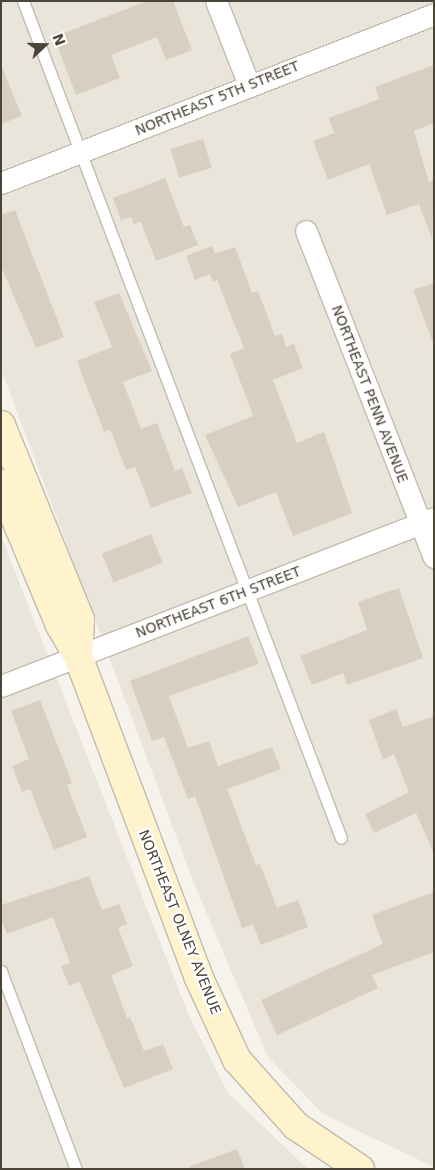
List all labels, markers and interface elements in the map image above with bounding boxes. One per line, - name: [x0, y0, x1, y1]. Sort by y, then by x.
- north arrow: [20, 20, 70, 70]
- text: N: [49, 31, 69, 48]
- street label: NORTHEAST 5TH STREET: [133, 57, 301, 139]
- street label: NORTHEAST PENN AVENUE: [328, 303, 412, 485]
- street label: NORTHEAST 6TH STREET: [133, 563, 303, 641]
- street label: NORTHEAST OLNEY AVENUE: [135, 827, 225, 1017]

